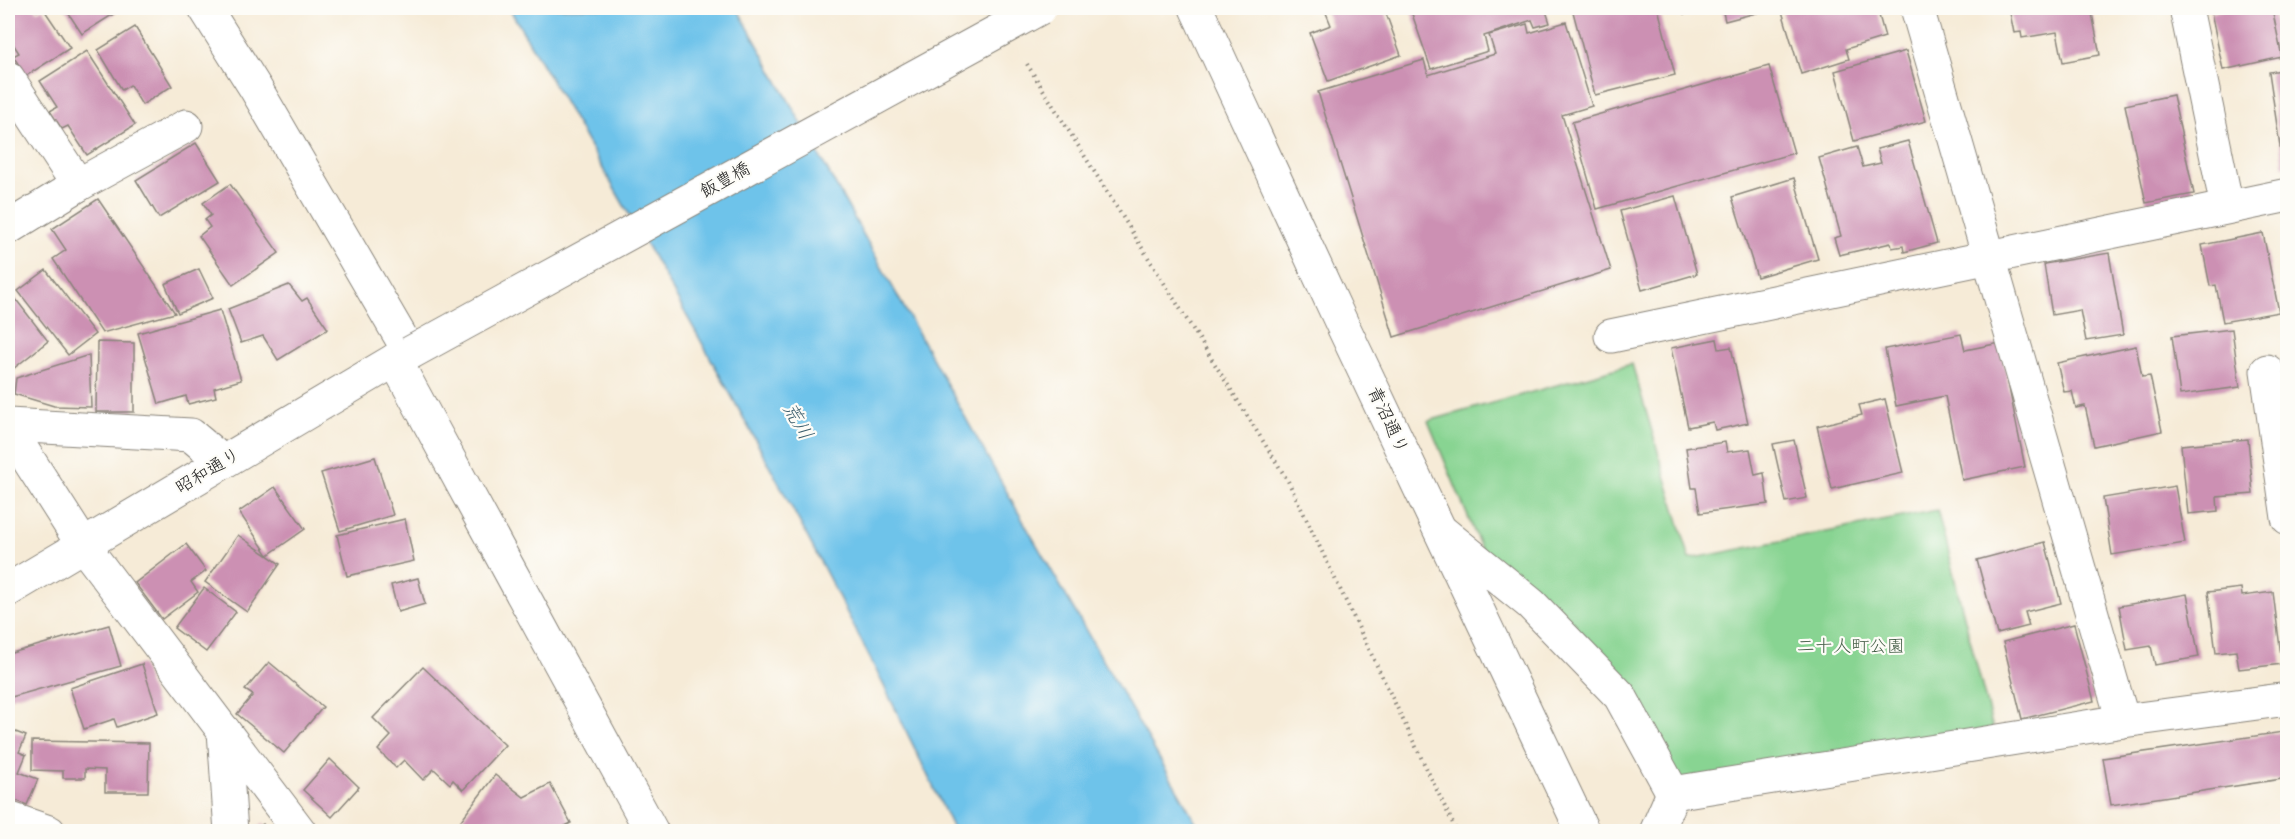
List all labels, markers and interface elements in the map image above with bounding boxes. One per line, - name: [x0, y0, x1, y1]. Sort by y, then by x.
- street label: 飯豊橋: [696, 157, 754, 203]
- street label: 青沼通り: [1362, 383, 1414, 457]
- water label: 荒川: [777, 397, 819, 445]
- street label: 昭和通り: [171, 443, 245, 499]
- park label: 二十人町公園: [1797, 635, 1905, 658]

